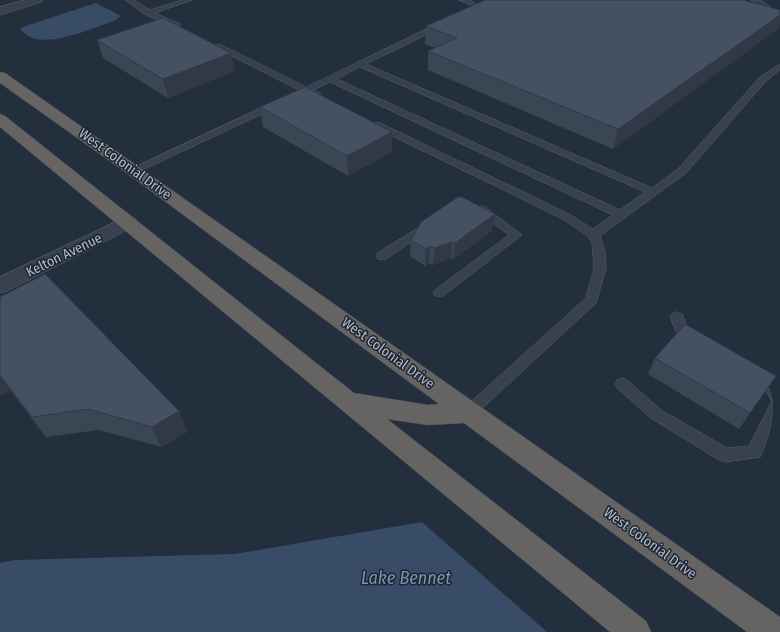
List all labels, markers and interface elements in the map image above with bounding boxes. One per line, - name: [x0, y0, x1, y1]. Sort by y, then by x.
- street label: West Colonial Drive: [75, 125, 175, 203]
- street label: Kelton Avenue: [23, 229, 105, 281]
- street label: West Colonial Drive: [338, 314, 438, 392]
- street label: West Colonial Drive: [600, 504, 700, 582]
- water label: Lake Bennet: [361, 567, 451, 589]

